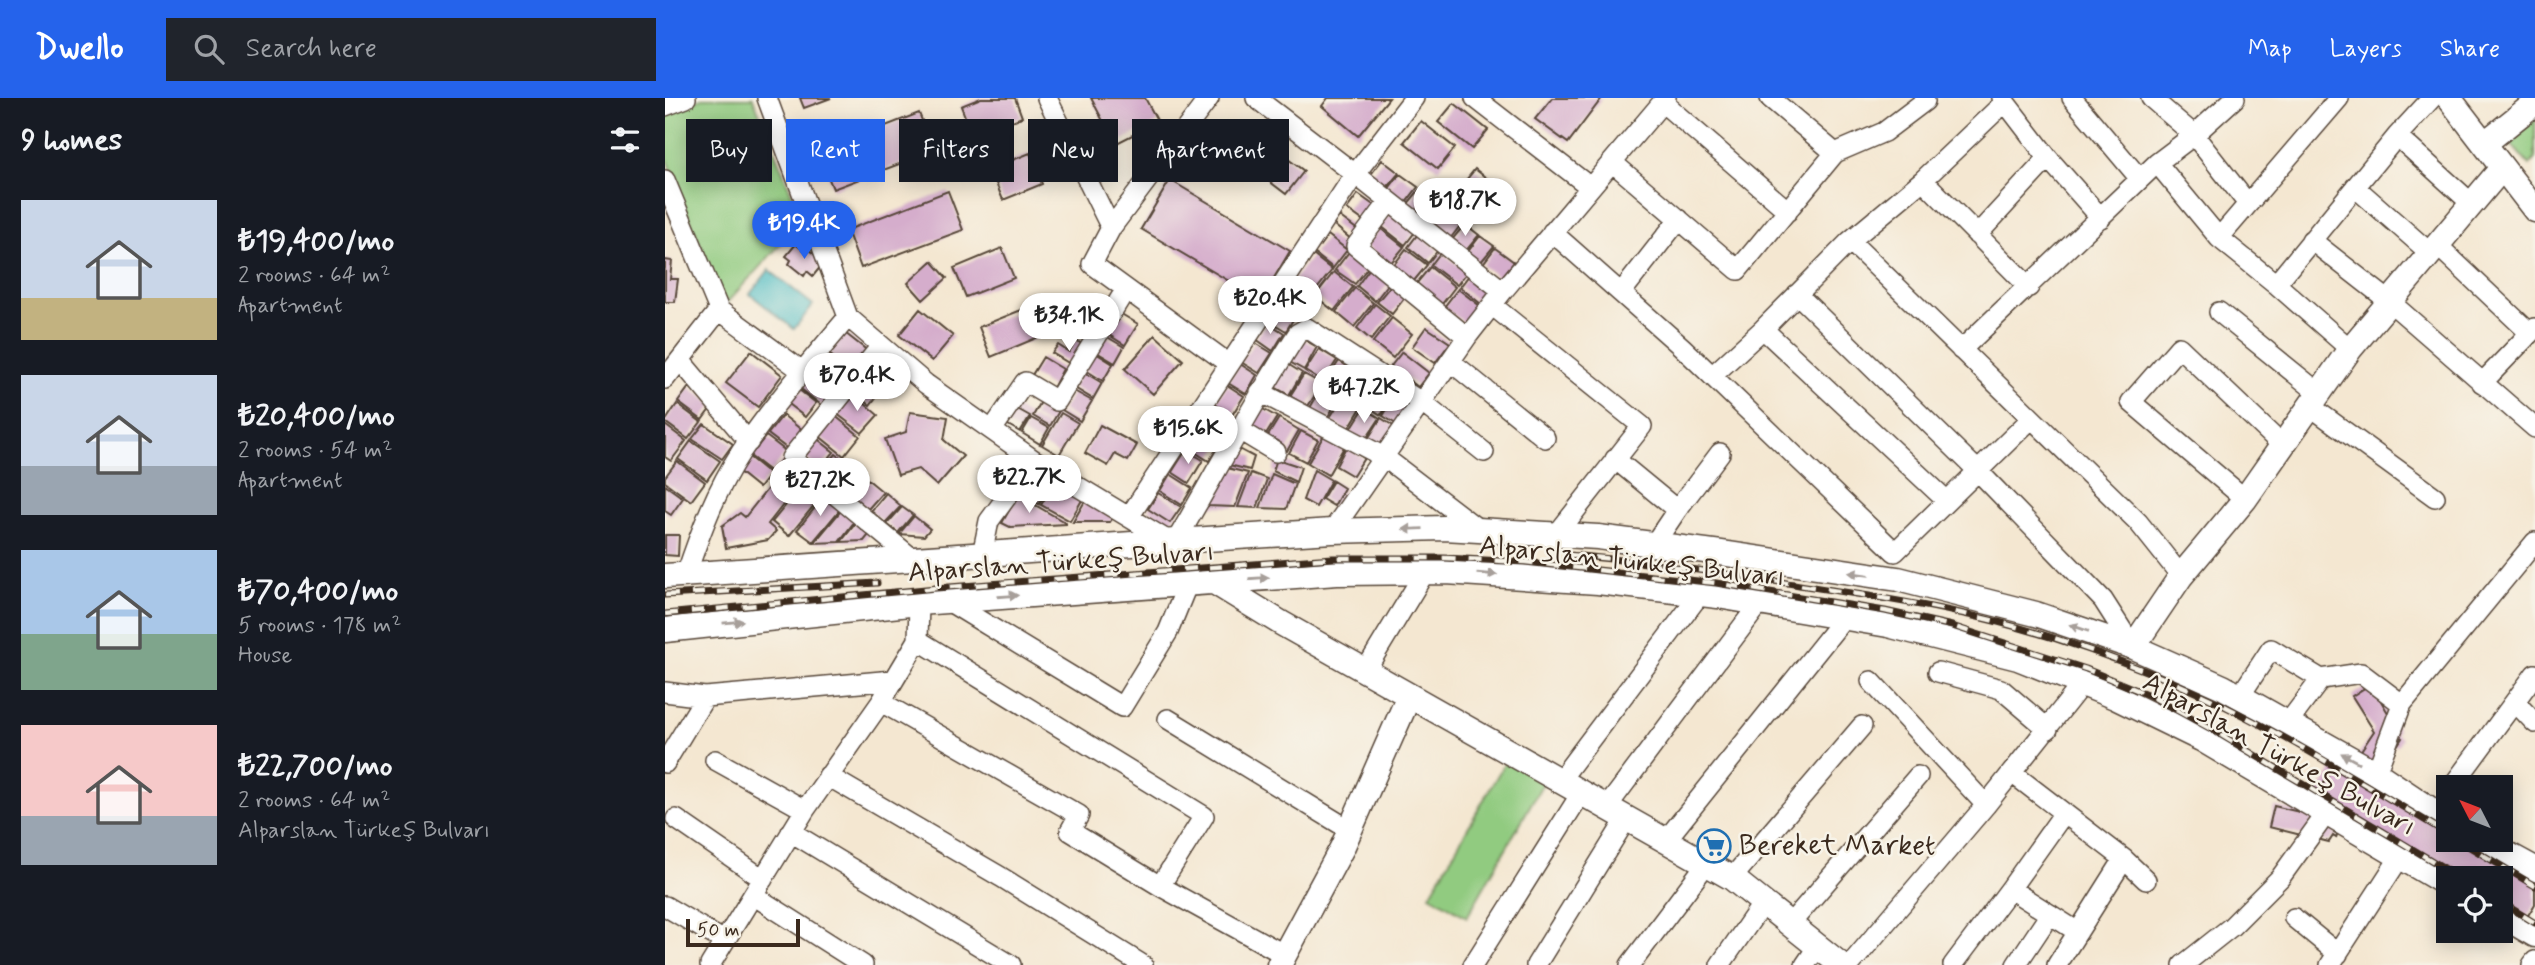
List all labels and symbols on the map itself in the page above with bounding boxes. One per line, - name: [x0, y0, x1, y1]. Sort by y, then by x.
- pin: ₺18.7K: [1408, 178, 1522, 238]
- pin: ₺19.4K: [747, 202, 861, 261]
- pin: ₺20.4K: [1213, 276, 1327, 336]
- pin: ₺34.1K: [1012, 294, 1126, 353]
- pin: ₺70.4K: [800, 354, 914, 413]
- pin: ₺47.2K: [1307, 366, 1421, 425]
- pin: ₺15.6K: [1131, 406, 1245, 466]
- pin: ₺22.7K: [972, 456, 1086, 515]
- pin: ₺27.2K: [763, 458, 877, 518]
- one-way arrow: [1402, 523, 1424, 534]
- street label: Alparslan Türkeş Bulvarı: [1477, 528, 1787, 596]
- street label: Alparslan Türkeş Bulvarı: [907, 534, 1215, 592]
- one-way arrow: [1847, 568, 1869, 579]
- one-way arrow: [1476, 569, 1498, 580]
- one-way arrow: [1249, 572, 1271, 583]
- one-way arrow: [997, 591, 1019, 602]
- one-way arrow: [722, 616, 744, 627]
- one-way arrow: [2068, 622, 2089, 633]
- street label: Alparslan Türkeş Bulvarı: [2136, 664, 2422, 846]
- one-way arrow: [2340, 752, 2360, 764]
- north arrow: [2436, 775, 2513, 852]
- supermarket icon: Bereket Market: [1695, 827, 1733, 865]
- place label: Bereket Market: [1739, 828, 1936, 865]
- scale bar: [686, 916, 800, 948]

